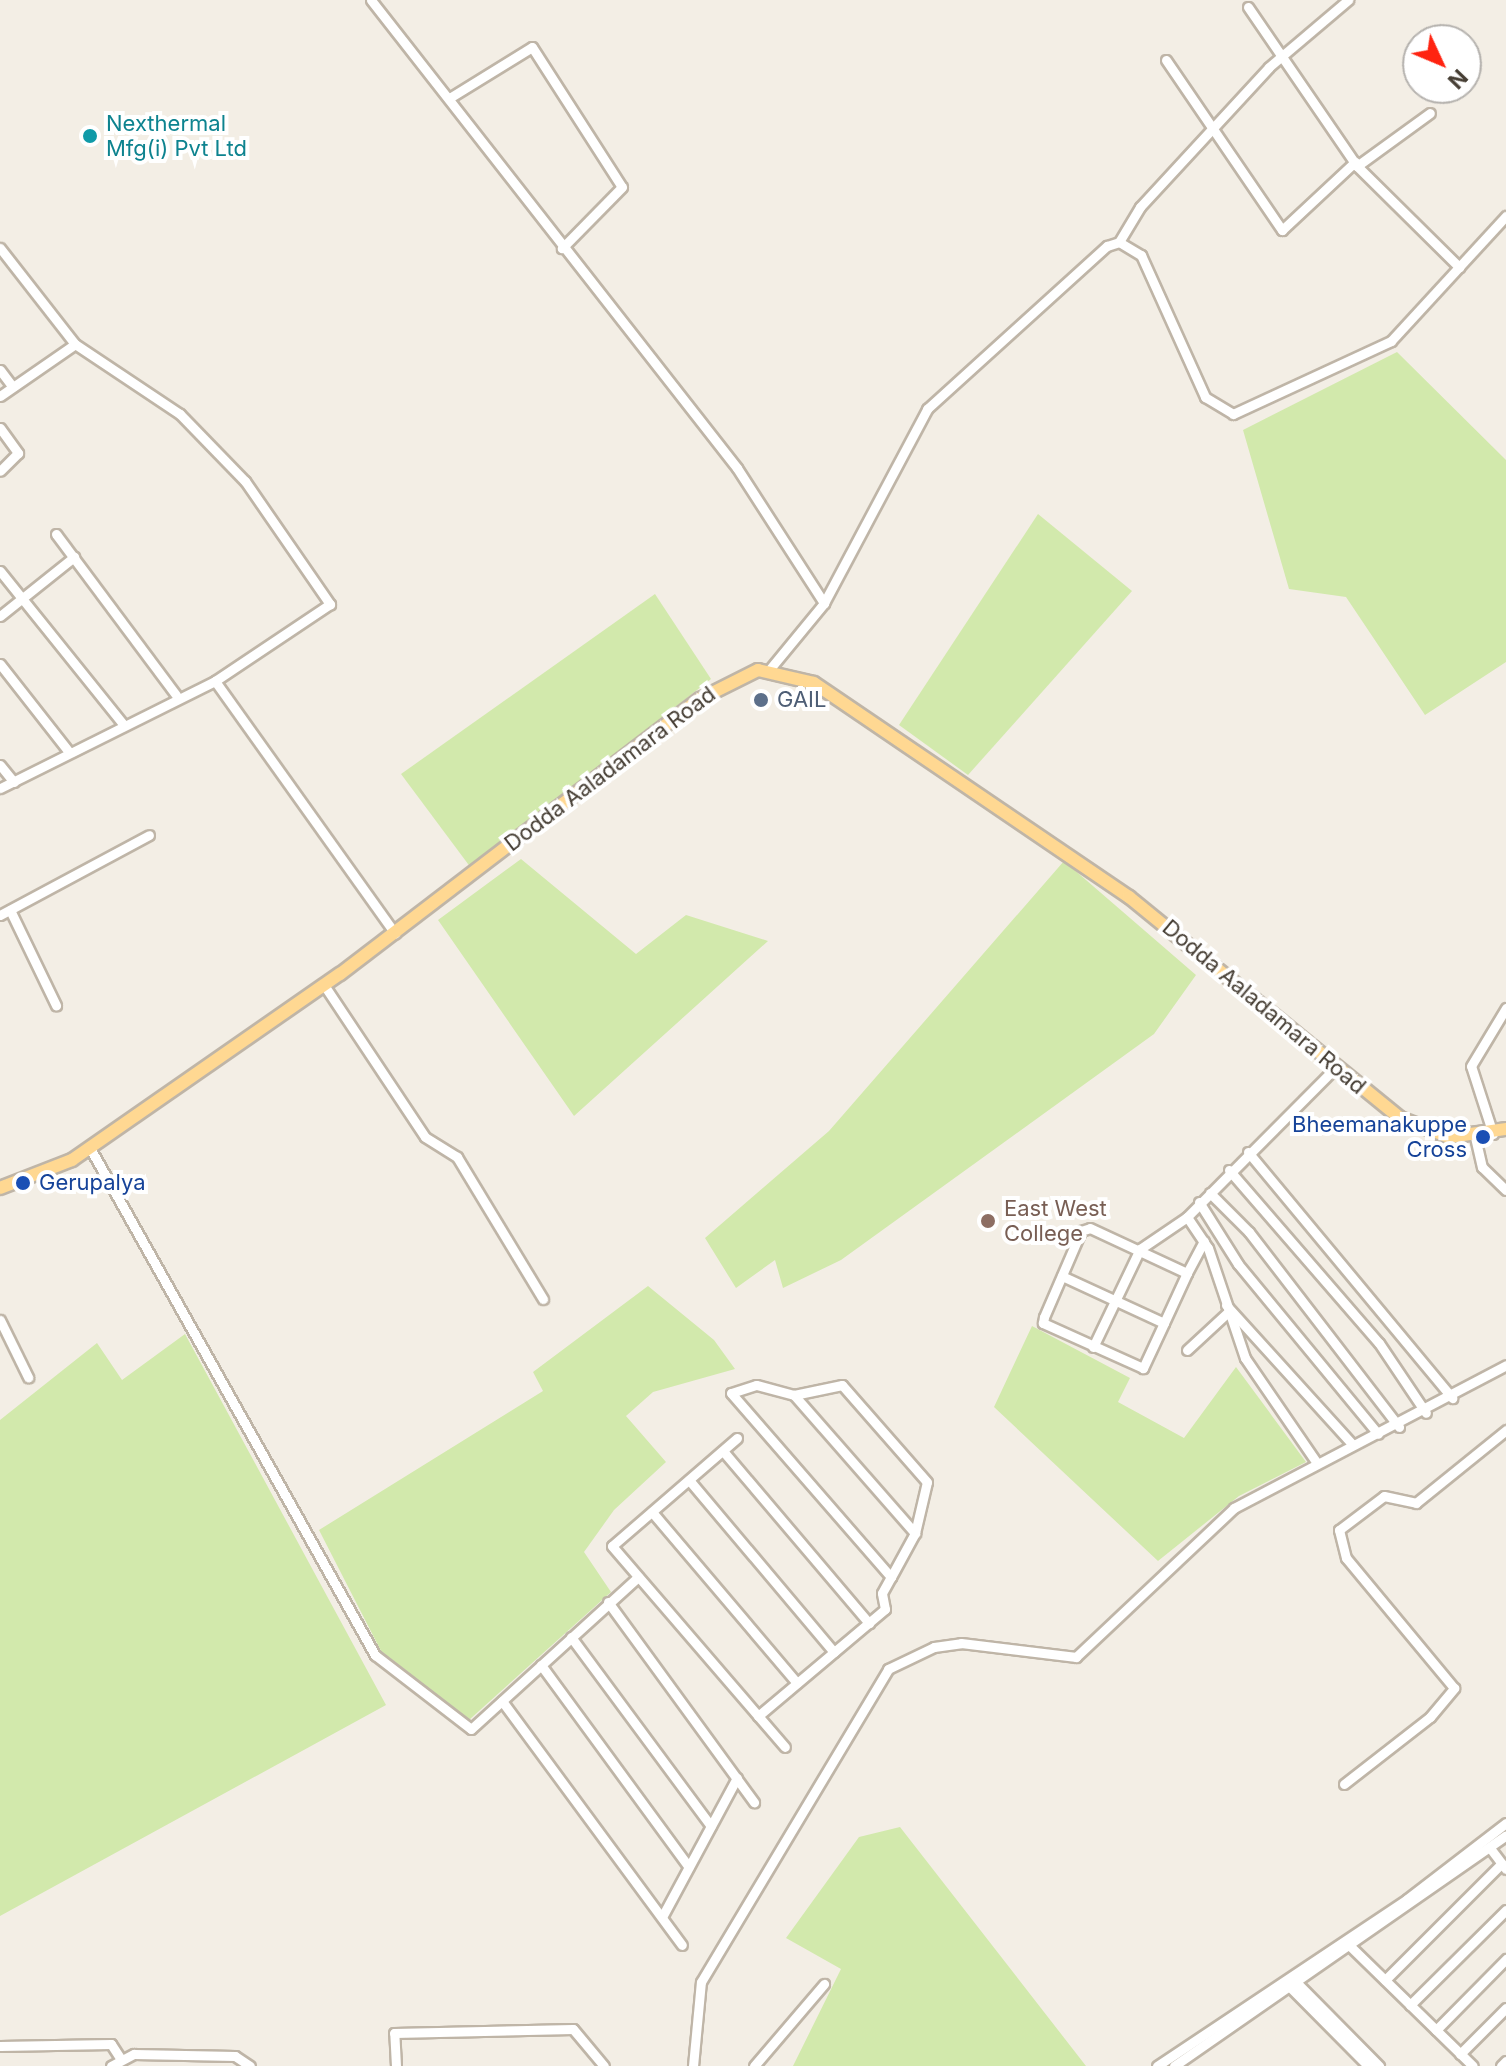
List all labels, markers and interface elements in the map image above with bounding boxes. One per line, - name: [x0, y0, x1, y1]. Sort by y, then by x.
- north arrow: [1402, 24, 1482, 104]
- text: N: [1443, 64, 1473, 94]
- place label: Nexthermal Mfg(i) Pvt Ltd: [106, 110, 247, 162]
- marker: Nexthermal Mfg(i) Pvt Ltd: [81, 127, 99, 145]
- street label: Dodda Aaladamara Road: [499, 681, 721, 857]
- place label: GAIL: [777, 687, 826, 713]
- marker: GAIL: [752, 691, 770, 709]
- street label: Dodda Aaladamara Road: [1157, 914, 1371, 1100]
- place label: Bheemanakuppe Cross: [1292, 1111, 1467, 1162]
- marker: Bheemanakuppe Cross: [1474, 1128, 1492, 1146]
- place label: Gerupalya: [39, 1170, 146, 1196]
- marker: Gerupalya: [14, 1174, 32, 1192]
- place label: East West College: [1004, 1195, 1107, 1246]
- marker: East West College: [979, 1212, 997, 1230]

